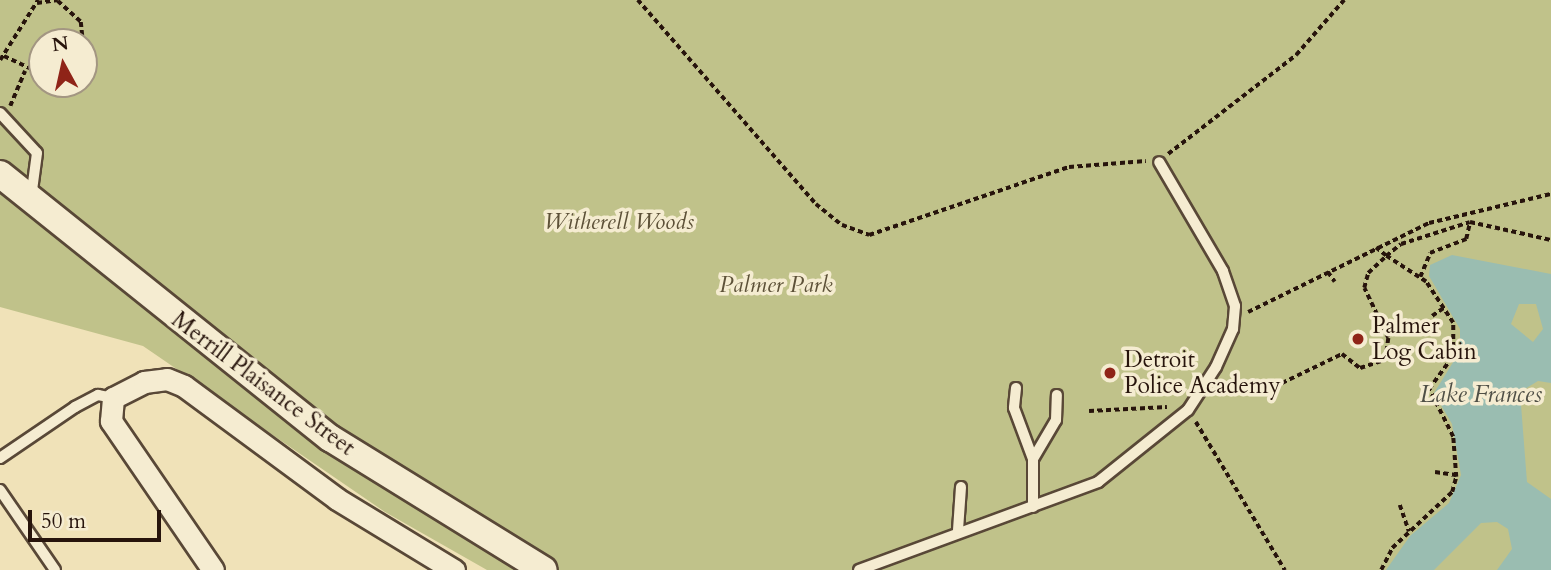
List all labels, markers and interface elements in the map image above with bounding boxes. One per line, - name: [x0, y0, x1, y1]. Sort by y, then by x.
- north arrow: [28, 28, 98, 98]
- text: N: [50, 30, 70, 58]
- park label: Witherell Woods: [544, 208, 694, 236]
- park label: Palmer Park: [719, 271, 833, 299]
- street label: Merrill Plaisance Street: [166, 306, 360, 462]
- place label: Palmer Log Cabin: [1372, 312, 1477, 366]
- marker: Palmer Log Cabin: [1350, 331, 1366, 347]
- place label: Detroit Police Academy: [1124, 346, 1281, 400]
- marker: Detroit Police Academy: [1102, 365, 1118, 381]
- water label: Lake Frances: [1420, 381, 1542, 409]
- scale bar: [32, 496, 164, 540]
- text: 50 m: [41, 507, 86, 536]

